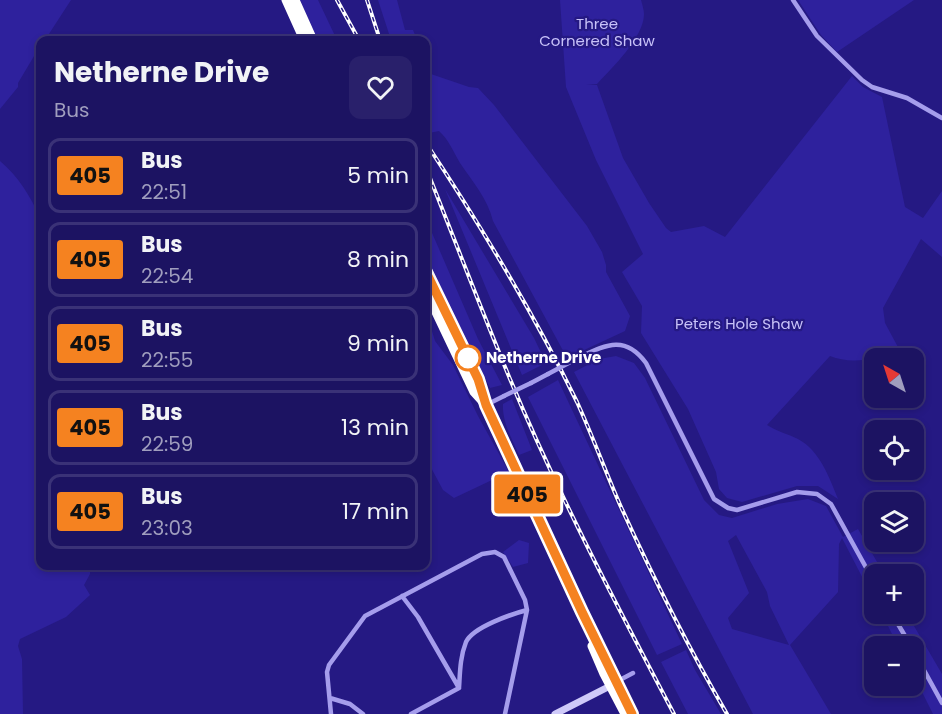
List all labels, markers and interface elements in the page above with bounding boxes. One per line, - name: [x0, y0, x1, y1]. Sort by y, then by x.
- park label: Three Cornered Shaw: [539, 13, 655, 51]
- text: Netherne Drive: [54, 53, 269, 92]
- button: heart: [349, 56, 412, 119]
- text: Bus: [54, 96, 90, 124]
- text: Bus: [141, 145, 183, 176]
- text: 5 min: [347, 160, 409, 191]
- text: 405: [69, 161, 111, 190]
- text: 22:51: [141, 178, 187, 206]
- text: Bus: [141, 229, 183, 260]
- text: 8 min: [347, 244, 409, 275]
- text: 405: [69, 245, 111, 274]
- text: 22:54: [141, 262, 193, 290]
- text: Bus: [141, 313, 183, 344]
- park label: Peters Hole Shaw: [675, 313, 804, 334]
- text: 9 min: [347, 328, 409, 359]
- text: 405: [69, 329, 111, 358]
- marker: Netherne Drive: [455, 345, 481, 371]
- text: 22:55: [141, 346, 193, 374]
- place label: Netherne Drive: [486, 347, 601, 368]
- north arrow: [864, 348, 924, 408]
- map controls: [864, 348, 924, 696]
- text: Bus: [141, 397, 183, 428]
- text: 13 min: [341, 412, 409, 443]
- text: 405: [69, 413, 111, 442]
- button: locate: [864, 420, 924, 480]
- text: 22:59: [141, 430, 193, 458]
- line badge: 405: [492, 474, 562, 514]
- text: 405: [506, 480, 548, 509]
- text: Bus: [141, 481, 183, 512]
- button: layers: [864, 492, 924, 552]
- text: 17 min: [342, 496, 409, 527]
- text: 405: [69, 497, 111, 526]
- text: 23:03: [141, 514, 193, 542]
- button: +: [864, 564, 924, 624]
- button: −: [864, 636, 924, 696]

